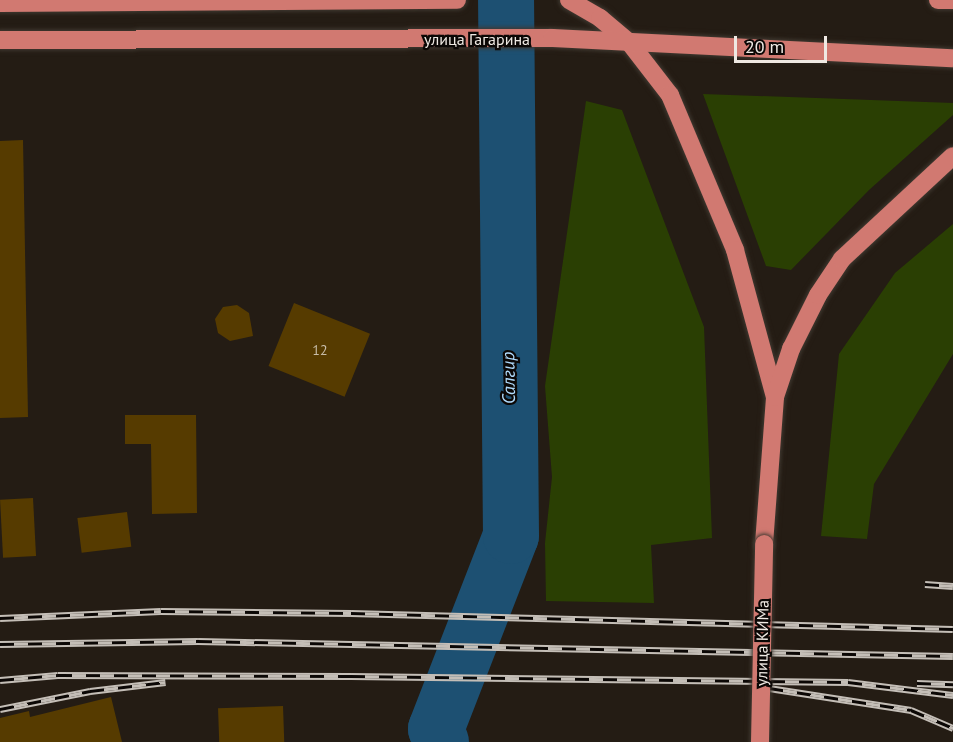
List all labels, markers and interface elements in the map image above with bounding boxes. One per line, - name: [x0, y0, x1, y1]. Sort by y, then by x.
- scale bar: [737, 24, 830, 62]
- street label: улица Гагарина: [424, 29, 530, 49]
- text: 20 m: [745, 35, 784, 58]
- house number: 12: [312, 342, 328, 358]
- water label: Салгир: [498, 352, 520, 404]
- street label: улица КИМа: [752, 600, 772, 686]

